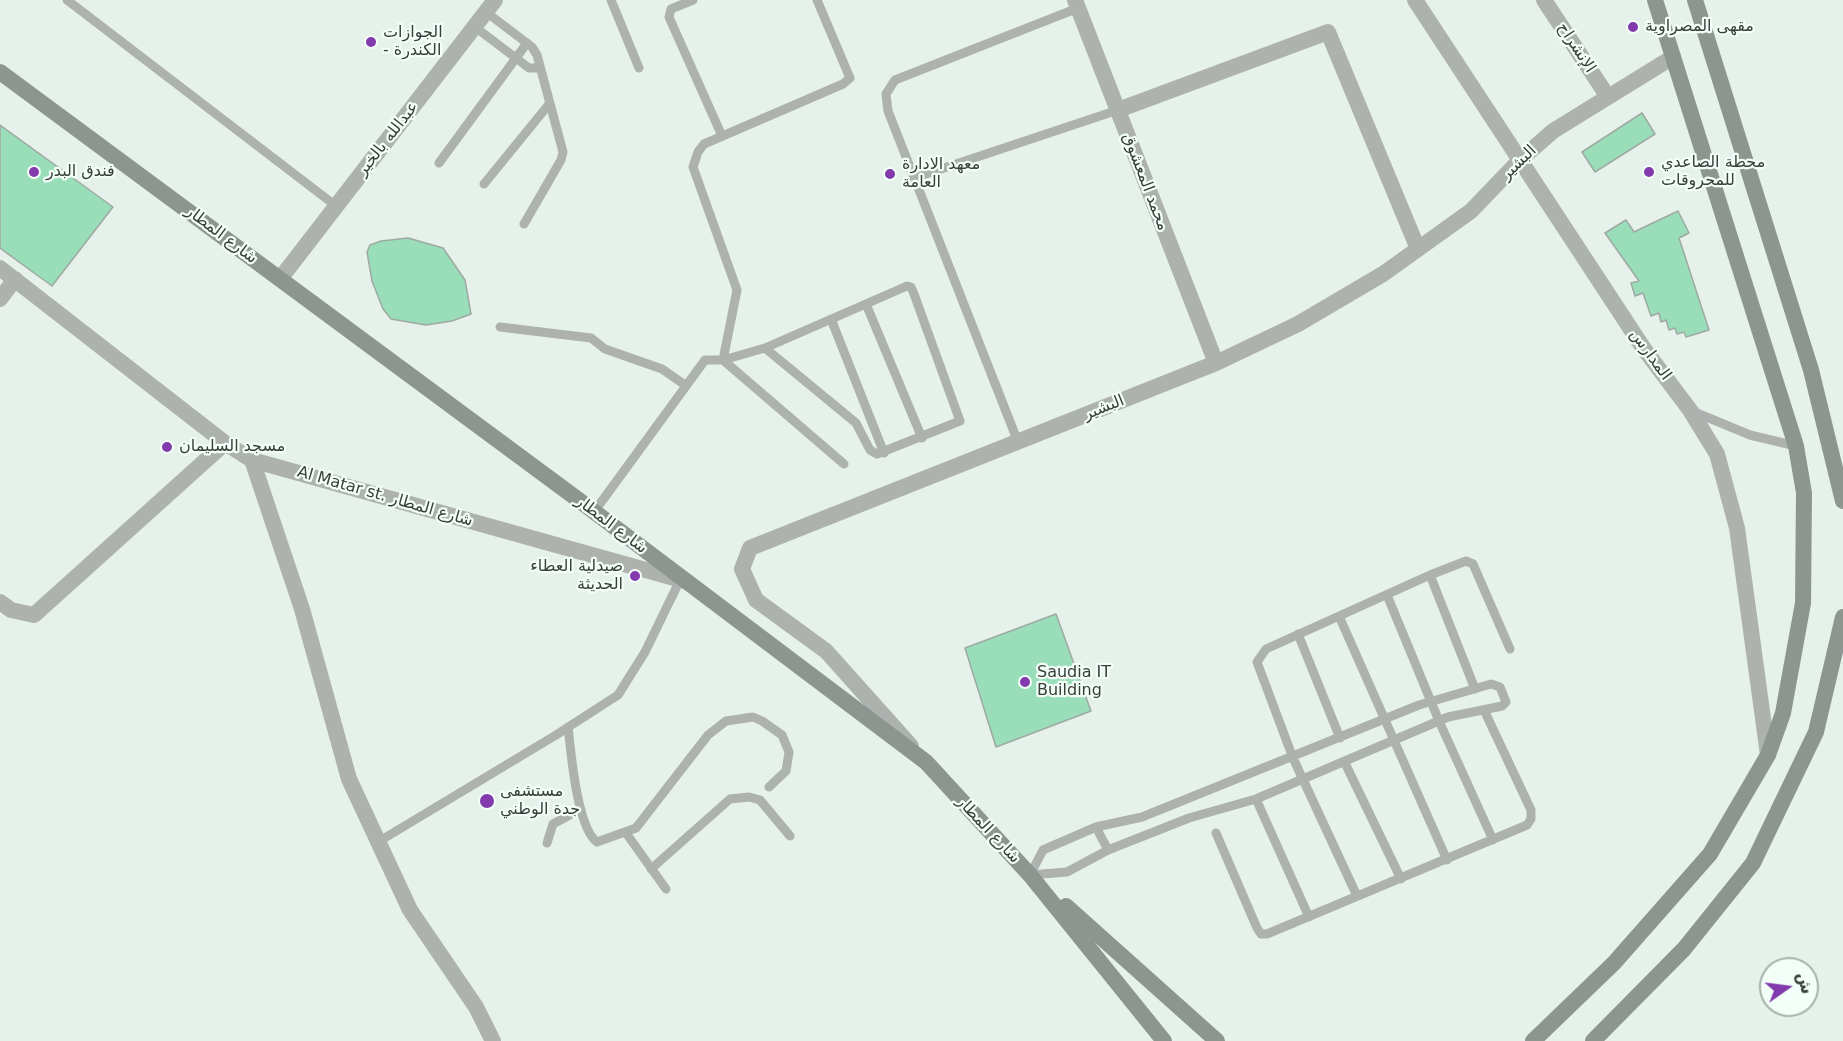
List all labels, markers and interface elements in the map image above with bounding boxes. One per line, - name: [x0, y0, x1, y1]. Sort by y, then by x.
- place label: مقهى المصراوية: [1645, 17, 1754, 37]
- street label: الإنشراح: [1553, 19, 1599, 77]
- marker: مقهى المصراوية: [1626, 20, 1640, 34]
- place label: الجوازات - الكندرة: [383, 23, 443, 61]
- marker: الجوازات - الكندرة: [364, 35, 378, 49]
- street label: عبدالله بالخير: [353, 98, 423, 180]
- street label: محمد المعشوق: [1118, 131, 1172, 233]
- street label: البشير: [1497, 141, 1541, 185]
- place label: محطة الصاعدي للمحروقات: [1661, 153, 1765, 191]
- place label: معهد الادارة العامة: [902, 155, 980, 193]
- place label: فندق البدر: [46, 162, 115, 182]
- marker: فندق البدر: [27, 165, 41, 179]
- marker: محطة الصاعدي للمحروقات: [1642, 165, 1656, 179]
- marker: معهد الادارة العامة: [883, 167, 897, 181]
- street label: شارع المطار: [181, 202, 261, 268]
- street label: المدارس: [1625, 326, 1675, 384]
- street label: البشير: [1081, 391, 1127, 425]
- place label: مسجد السليمان: [179, 437, 285, 457]
- marker: مسجد السليمان: [160, 440, 174, 454]
- street label: Al Matar st. شارع المطار: [295, 463, 475, 531]
- street label: شارع المطار: [571, 492, 651, 558]
- place label: صيدلية العطاء الحديثة: [530, 557, 623, 595]
- marker: صيدلية العطاء الحديثة: [628, 569, 642, 583]
- place label: Saudia IT Building: [1037, 663, 1111, 701]
- marker: Saudia IT Building: [1018, 675, 1032, 689]
- place label: مستشفى جدة الوطني: [500, 782, 580, 820]
- marker: مستشفى جدة الوطني: [478, 792, 496, 810]
- street label: شارع المطار: [952, 792, 1024, 868]
- north arrow: [1759, 957, 1819, 1017]
- text: ش: [1793, 970, 1817, 996]

